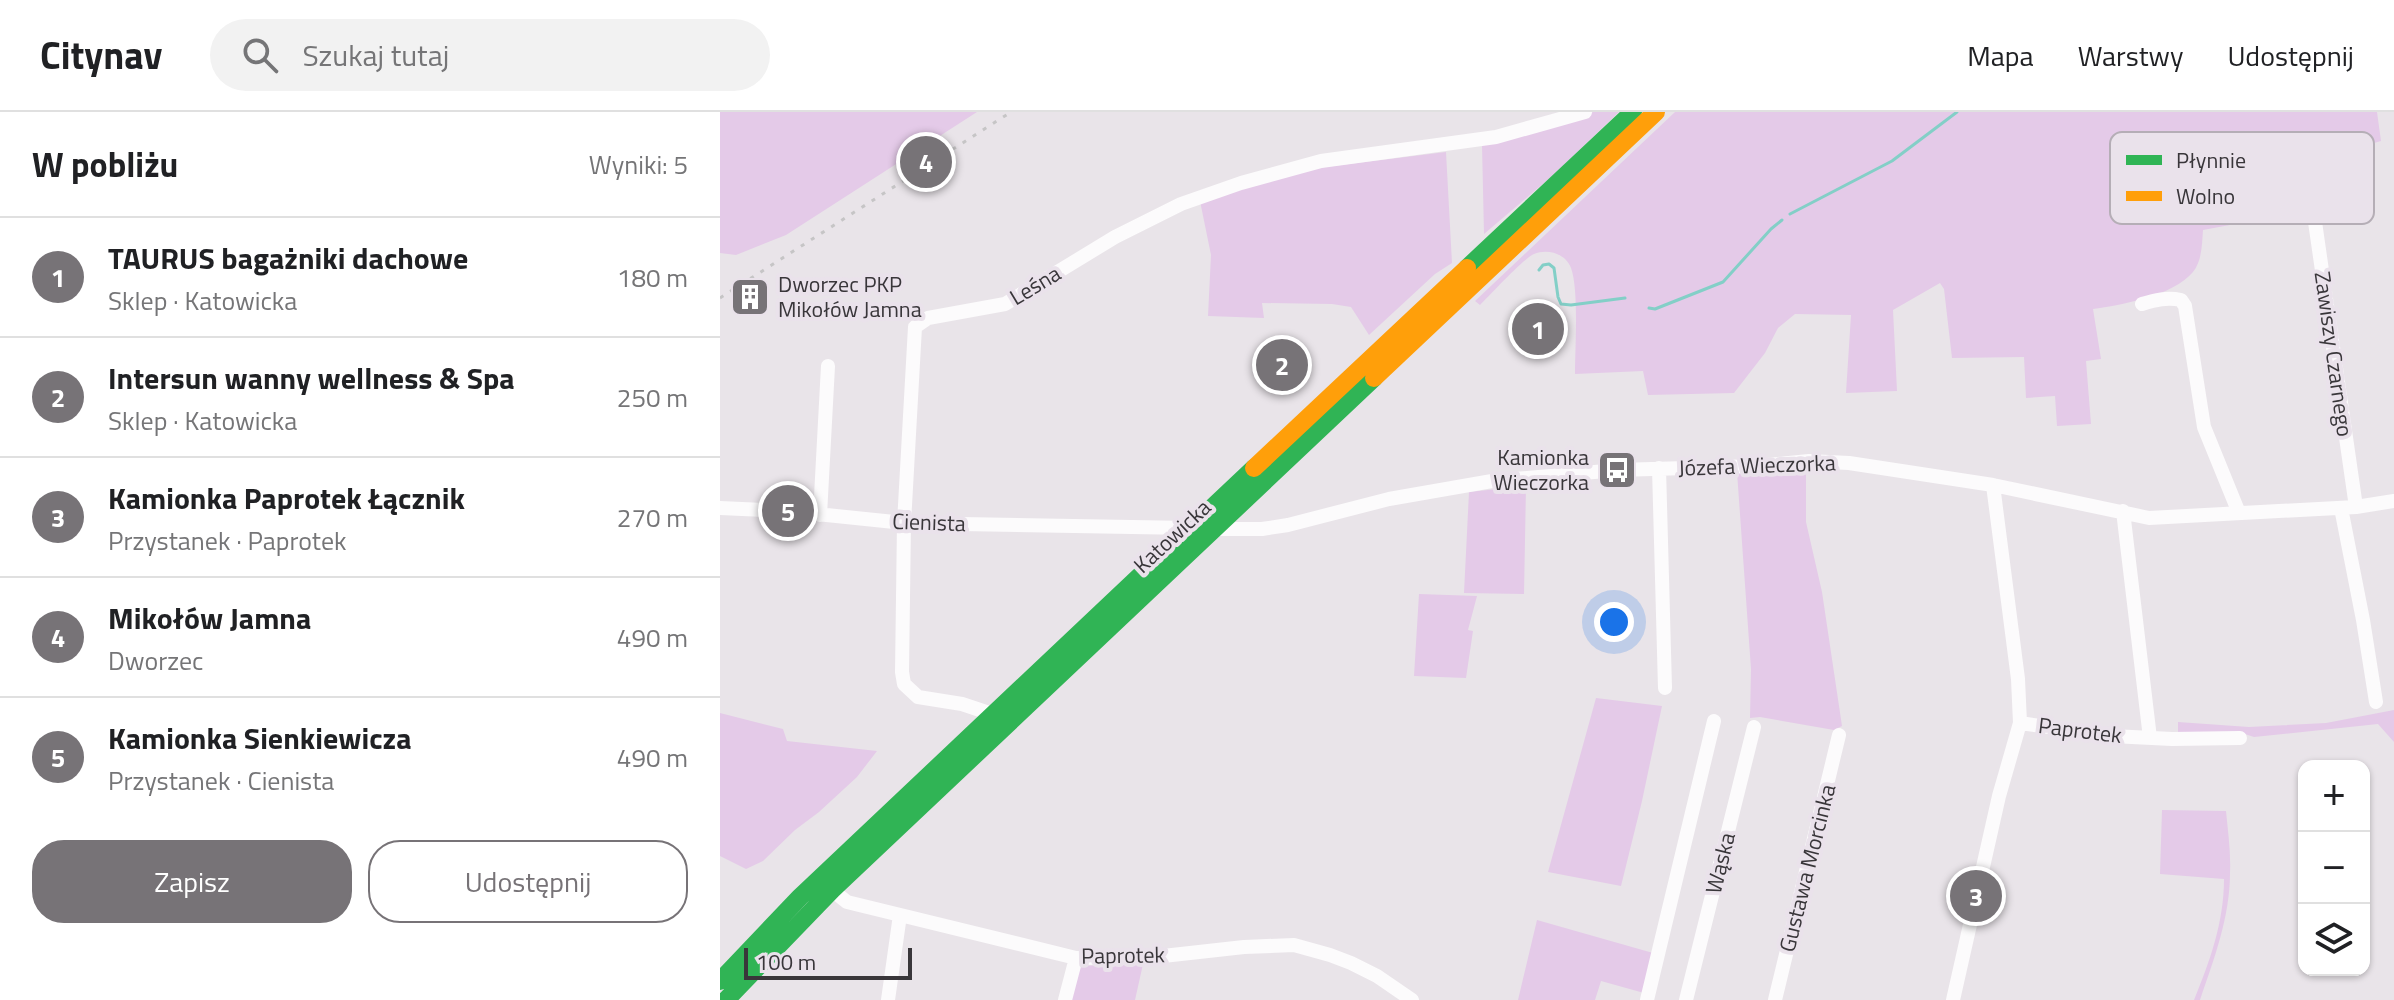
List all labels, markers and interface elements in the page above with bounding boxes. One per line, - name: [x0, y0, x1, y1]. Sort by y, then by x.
- search box: [210, 19, 770, 91]
- text: Citynav: [40, 26, 162, 84]
- text: Szukaj tutaj: [302, 32, 449, 78]
- icon: search: [238, 33, 282, 77]
- text: Mapa: [1967, 34, 2034, 77]
- text: Warstwy: [2078, 34, 2183, 77]
- text: Udostępnij: [2227, 34, 2354, 77]
- pin: 4: [900, 132, 952, 192]
- legend: [2110, 132, 2374, 224]
- text: W pobliżu: [32, 138, 178, 190]
- text: Płynnie: [2176, 143, 2246, 177]
- text: Wyniki: 5: [589, 145, 688, 184]
- text: Wolno: [2176, 179, 2235, 213]
- text: TAURUS bagażniki dachowe: [108, 235, 468, 281]
- street label: Leśna: [1003, 256, 1067, 314]
- text: 1: [51, 258, 65, 297]
- text: 180 m: [617, 258, 688, 297]
- place label: Dworzec PKP Mikołów Jamna: [778, 267, 922, 326]
- street label: Zawiszy Czarnego: [2306, 269, 2362, 439]
- building icon: Dworzec PKP Mikołów Jamna: [729, 276, 771, 318]
- text: Sklep · Katowicka: [108, 281, 297, 320]
- pin: 1: [1512, 299, 1564, 359]
- pin: 2: [1256, 335, 1308, 395]
- text: Intersun wanny wellness & Spa: [108, 355, 515, 401]
- text: 2: [51, 378, 65, 417]
- text: 250 m: [617, 378, 688, 417]
- text: Sklep · Katowicka: [108, 401, 297, 440]
- place label: Kamionka Wieczorka: [1493, 440, 1589, 499]
- street label: Józefa Wieczorka: [1678, 445, 1836, 485]
- bus stop icon: Kamionka Wieczorka: [1596, 449, 1638, 491]
- text: Kamionka Paprotek Łącznik: [108, 475, 465, 521]
- pin: 5: [762, 481, 814, 541]
- street label: Katowicka: [1126, 491, 1218, 581]
- text: 3: [51, 498, 65, 537]
- text: 270 m: [617, 498, 688, 537]
- street label: Cienista: [892, 504, 966, 540]
- text: Przystanek · Paprotek: [108, 521, 347, 560]
- text: Mikołów Jamna: [108, 595, 311, 641]
- your location: [1594, 602, 1634, 642]
- text: 4: [51, 618, 65, 657]
- text: 490 m: [617, 618, 688, 657]
- text: Dworzec: [108, 641, 203, 680]
- street label: Paprotek: [2036, 708, 2124, 752]
- text: Kamionka Sienkiewicza: [108, 715, 411, 761]
- text: 5: [51, 738, 65, 777]
- text: 490 m: [617, 738, 688, 777]
- map controls: [2298, 760, 2370, 976]
- button: +: [2298, 760, 2370, 832]
- text: Przystanek · Cienista: [108, 761, 334, 800]
- street label: Gustawa Morcinka: [1770, 781, 1844, 955]
- street label: Wąska: [1696, 829, 1744, 897]
- button: −: [2298, 832, 2370, 904]
- button: Zapisz: [32, 840, 352, 923]
- button: Udostępnij: [368, 840, 688, 923]
- pin: 3: [1950, 866, 2002, 926]
- button: layers: [2298, 904, 2370, 976]
- street label: Paprotek: [1081, 937, 1166, 973]
- scale bar: [744, 944, 912, 980]
- text: 100 m: [756, 945, 816, 979]

